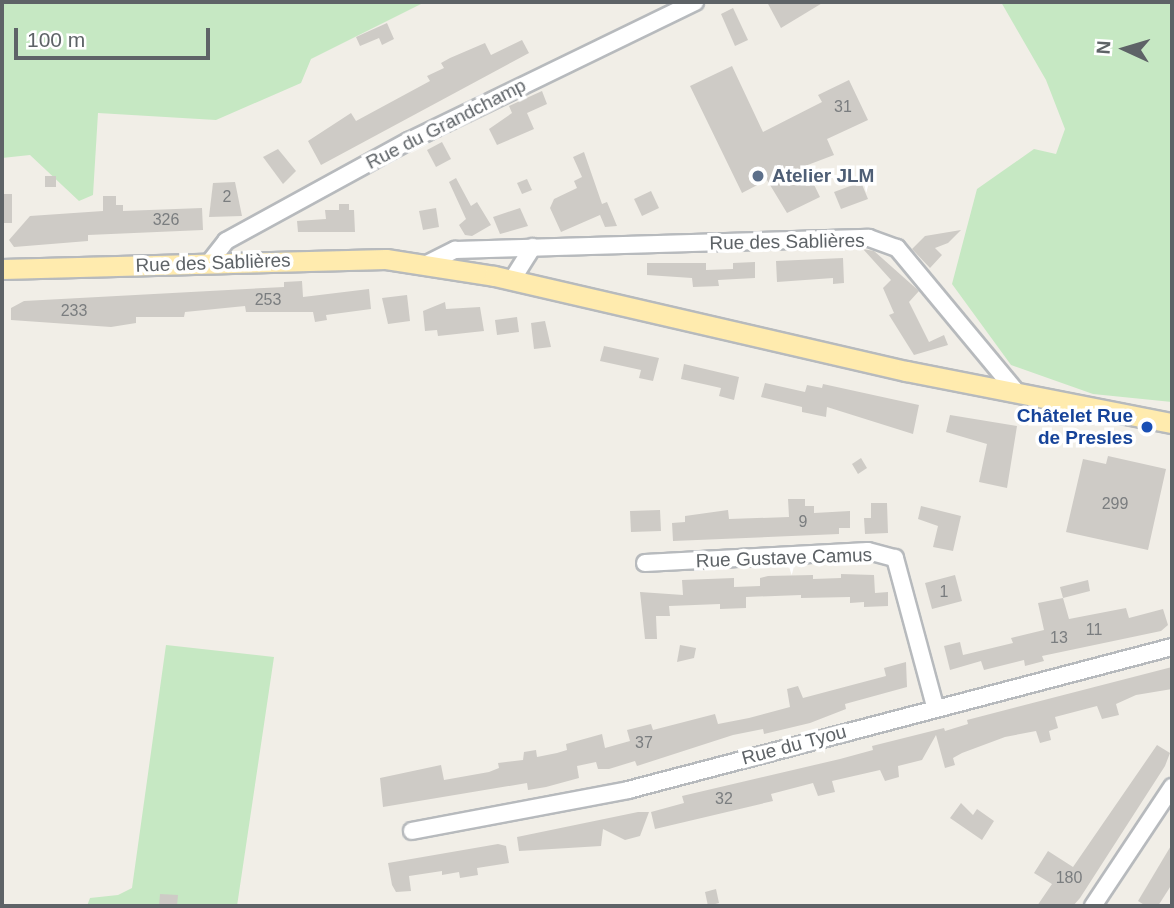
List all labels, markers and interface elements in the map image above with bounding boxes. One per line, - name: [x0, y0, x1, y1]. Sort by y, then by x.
- scale bar: [18, 14, 214, 58]
- north arrow: [1090, 14, 1160, 84]
- text: 100 m: [27, 28, 85, 51]
- text: N: [1093, 40, 1115, 55]
- street label: Rue du Grandchamp: [362, 74, 530, 174]
- house number: 31: [834, 97, 852, 117]
- place label: Atelier JLM: [772, 165, 874, 187]
- marker: Atelier JLM: [750, 168, 766, 184]
- house number: 2: [223, 187, 231, 207]
- house number: 326: [153, 210, 179, 230]
- street label: Rue des Sablières: [709, 229, 865, 255]
- street label: Rue des Sablières: [135, 249, 291, 277]
- house number: 253: [255, 290, 281, 310]
- house number: 233: [61, 301, 87, 321]
- place label: Châtelet Rue de Presles: [1017, 405, 1133, 449]
- marker: Châtelet Rue de Presles: [1139, 419, 1155, 435]
- house number: 299: [1102, 494, 1128, 514]
- house number: 9: [799, 512, 807, 532]
- street label: Rue Gustave Camus: [695, 544, 873, 572]
- house number: 1: [940, 582, 948, 602]
- house number: 11: [1086, 620, 1102, 640]
- house number: 13: [1050, 628, 1068, 648]
- street label: Rue du Tyou: [739, 720, 849, 770]
- house number: 37: [635, 733, 653, 753]
- house number: 32: [715, 789, 733, 809]
- house number: 180: [1056, 868, 1082, 888]

